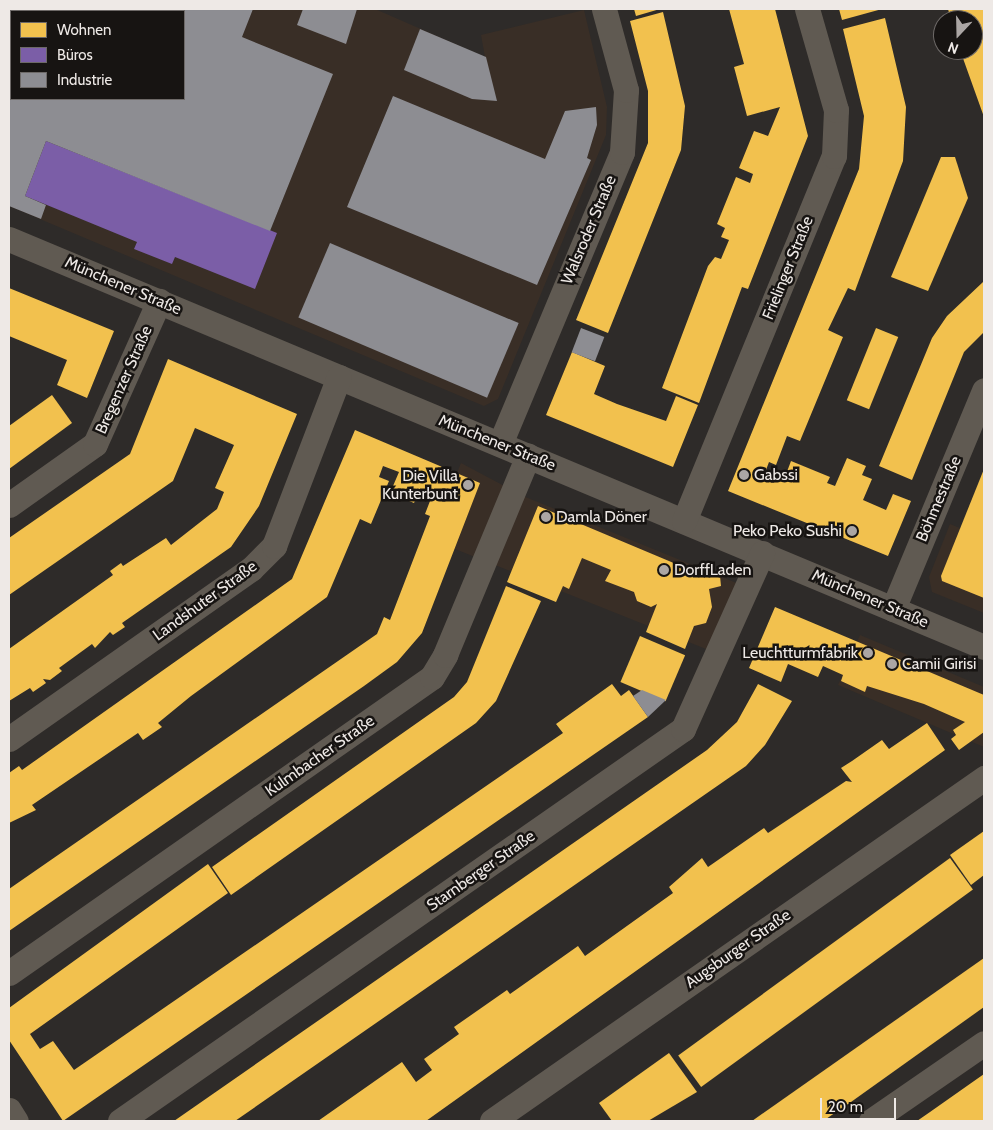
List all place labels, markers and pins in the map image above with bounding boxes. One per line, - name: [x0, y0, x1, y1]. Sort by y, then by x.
- place label: Gabssi: [754, 465, 798, 485]
- place label: Die Villa Kunterbunt: [382, 466, 458, 504]
- marker: Gabssi: [738, 469, 750, 481]
- marker: Die Villa Kunterbunt: [462, 479, 474, 491]
- place label: Damla Döner: [556, 507, 647, 527]
- marker: Damla Döner: [540, 511, 552, 523]
- place label: Peko Peko Sushi: [733, 521, 842, 541]
- marker: Peko Peko Sushi: [846, 525, 858, 537]
- place label: DorffLaden: [674, 560, 752, 580]
- marker: DorffLaden: [658, 564, 670, 576]
- place label: Leuchtturmfabrik: [742, 643, 858, 663]
- marker: Leuchtturmfabrik: [862, 647, 874, 659]
- place label: Camii Girisi: [902, 654, 976, 674]
- marker: Camii Girisi: [886, 658, 898, 670]

